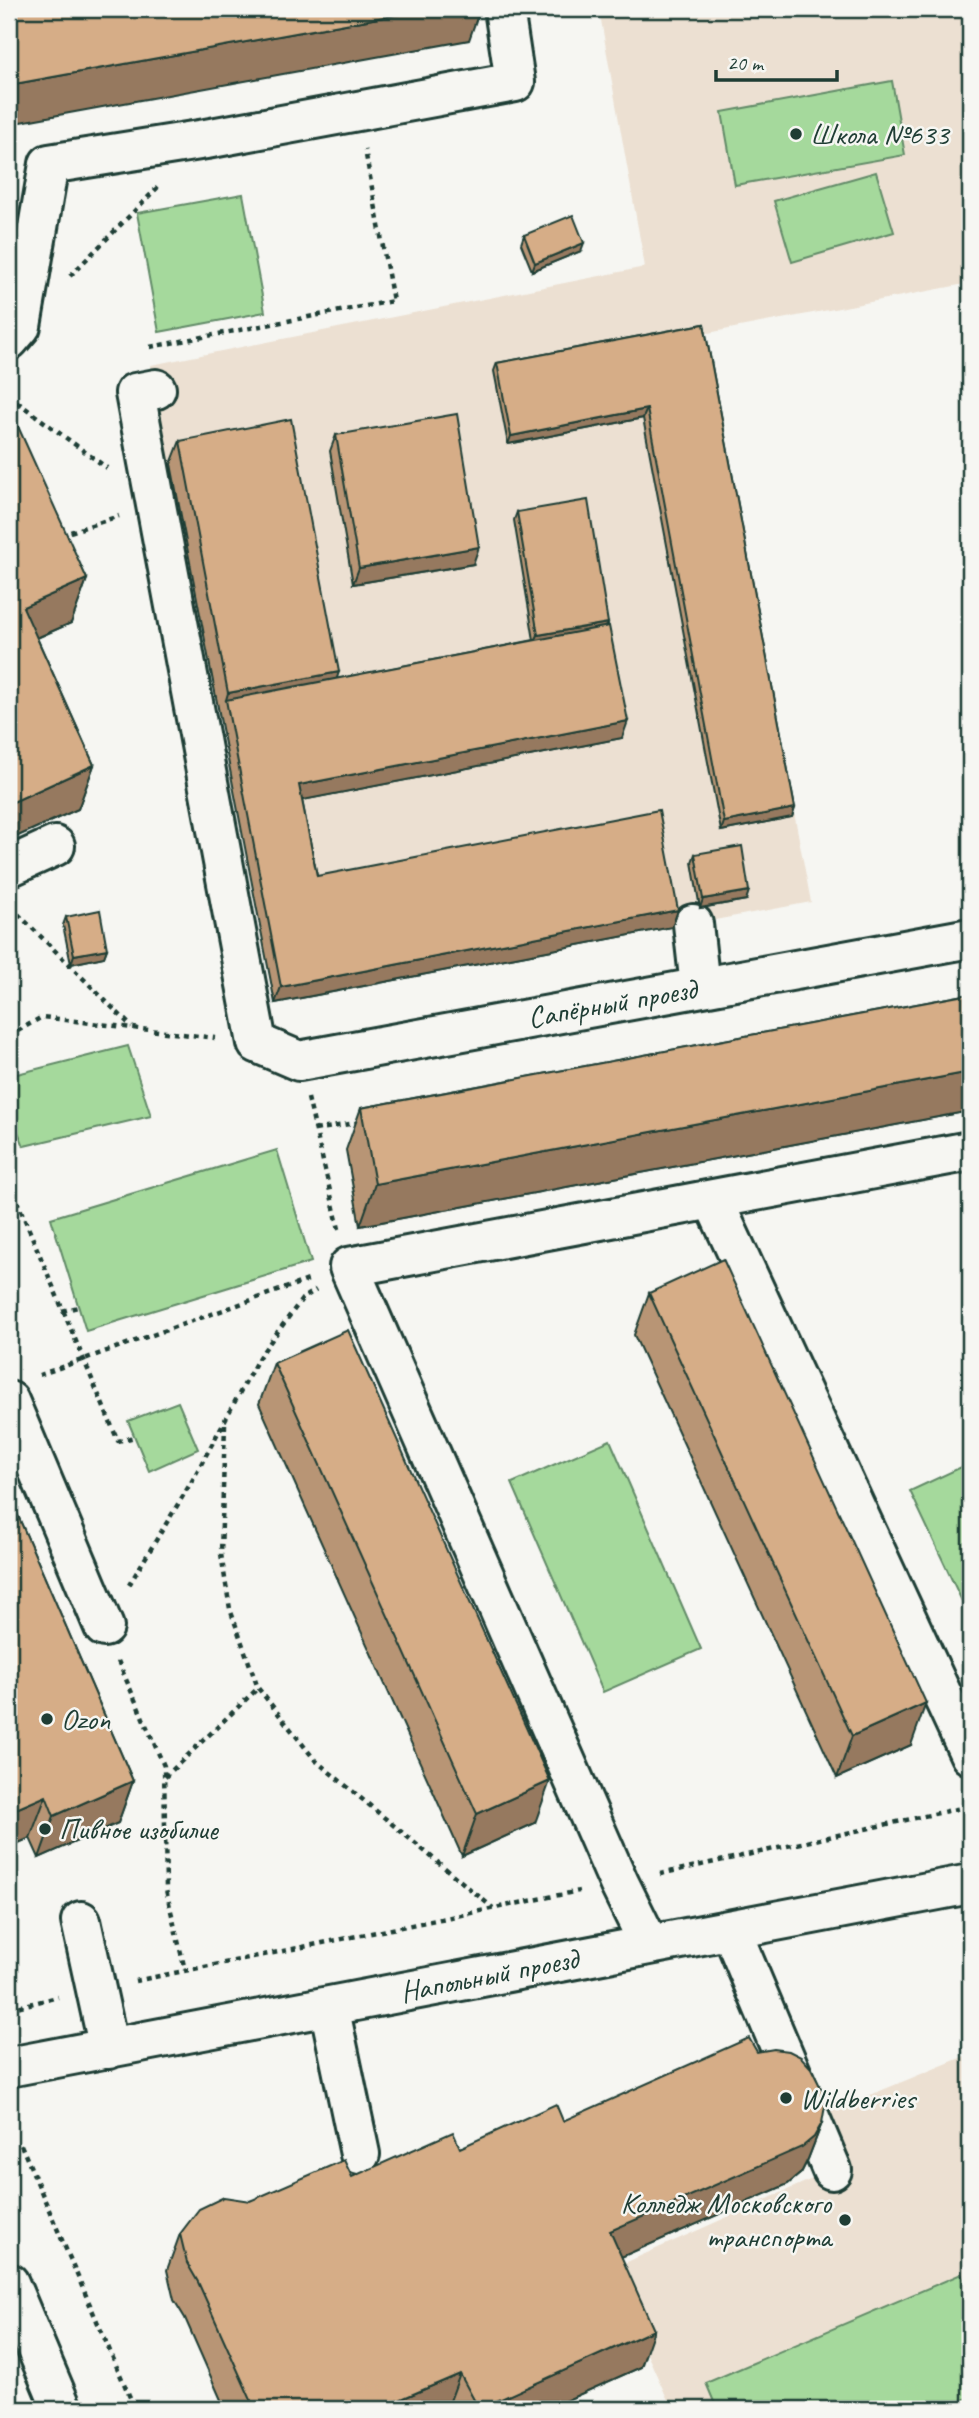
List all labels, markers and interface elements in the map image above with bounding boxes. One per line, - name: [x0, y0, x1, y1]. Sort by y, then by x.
- scale bar: [716, 38, 837, 82]
- text: 20 m: [727, 50, 765, 76]
- place label: Школа №633: [810, 115, 951, 153]
- marker: Школа №633: [788, 126, 804, 142]
- street label: Сапёрный проезд: [525, 969, 702, 1037]
- place label: Ozon: [61, 1700, 111, 1738]
- marker: Ozon: [39, 1711, 55, 1727]
- place label: Пивное изобилие: [59, 1810, 220, 1848]
- marker: Пивное изобилие: [37, 1821, 53, 1837]
- street label: Напольный проезд: [397, 1939, 583, 2011]
- place label: Wildberries: [800, 2079, 918, 2117]
- marker: Wildberries: [778, 2090, 794, 2106]
- place label: Колледж Московского транспорта: [621, 2184, 834, 2256]
- marker: Колледж Московского транспорта: [837, 2212, 853, 2228]

